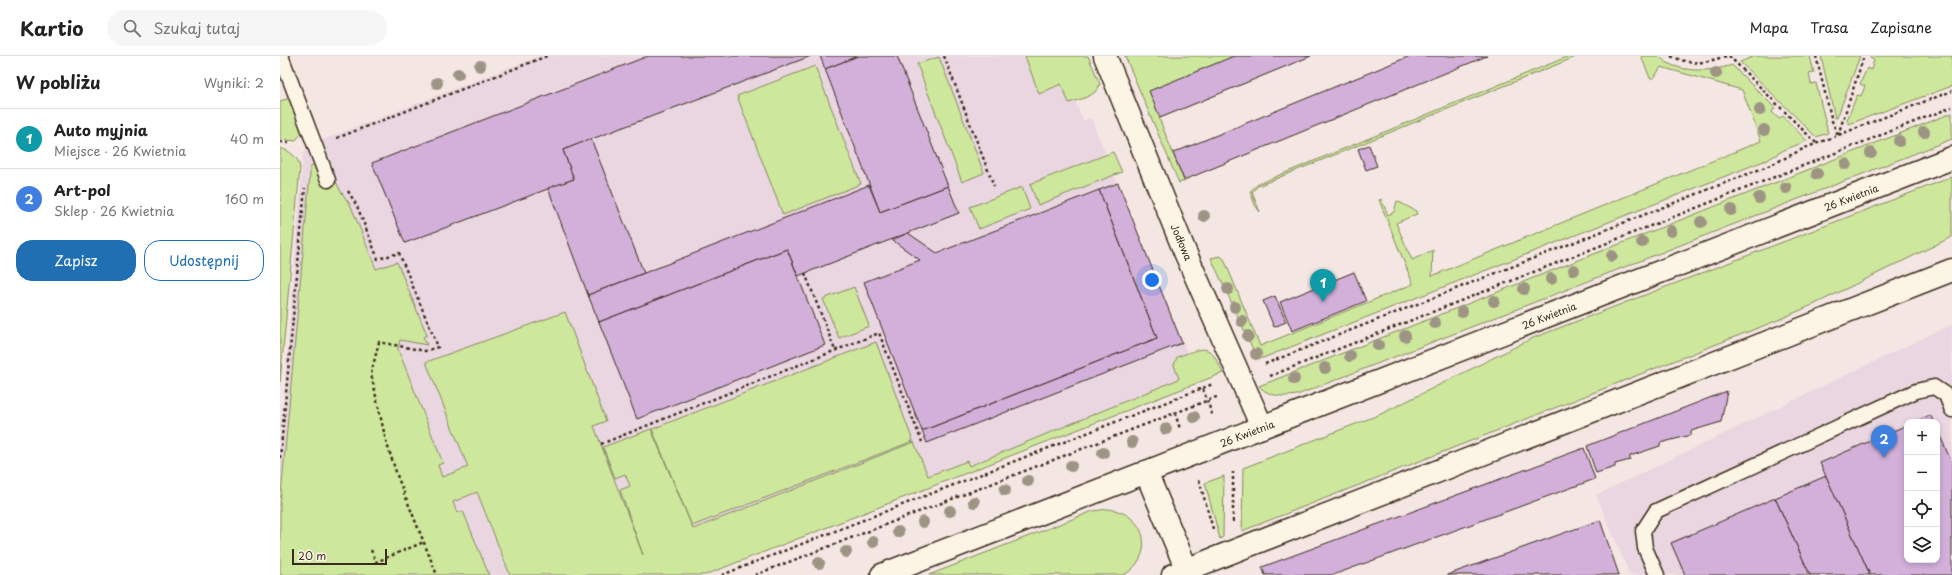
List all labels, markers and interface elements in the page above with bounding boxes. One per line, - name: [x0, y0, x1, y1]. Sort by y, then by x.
- search box: [107, 10, 387, 46]
- text: Kartio: [20, 14, 83, 42]
- text: Szukaj tutaj: [153, 16, 240, 39]
- icon: search: [121, 17, 143, 39]
- text: Mapa: [1750, 17, 1788, 38]
- text: Trasa: [1810, 17, 1848, 38]
- text: Zapisane: [1870, 17, 1932, 38]
- text: W pobliżu: [16, 69, 101, 95]
- text: Wyniki: 2: [204, 73, 264, 92]
- text: Auto myjnia: [54, 118, 148, 141]
- text: 1: [26, 129, 32, 148]
- text: 40 m: [230, 129, 264, 148]
- text: Miejsce · 26 Kwietnia: [54, 141, 186, 160]
- text: Art-pol: [54, 178, 111, 201]
- street label: 26 Kwietnia: [1822, 179, 1881, 214]
- text: 2: [24, 189, 34, 208]
- text: 160 m: [225, 189, 264, 208]
- text: Sklep · 26 Kwietnia: [54, 201, 174, 220]
- street label: Jodłowa: [1168, 221, 1197, 263]
- button: Zapisz: [16, 240, 136, 281]
- button: Udostępnij: [144, 240, 264, 281]
- pin: 1: [1310, 269, 1336, 302]
- your location: [1142, 270, 1162, 290]
- street label: 26 Kwietnia: [1520, 297, 1579, 332]
- street label: 26 Kwietnia: [1218, 415, 1277, 450]
- map controls: [1904, 419, 1940, 563]
- button: +: [1904, 419, 1940, 455]
- pin: 2: [1871, 425, 1897, 458]
- button: −: [1904, 455, 1940, 491]
- button: locate: [1904, 491, 1940, 527]
- button: layers: [1904, 527, 1940, 563]
- scale bar: [292, 547, 387, 566]
- text: 20 m: [298, 547, 326, 564]

